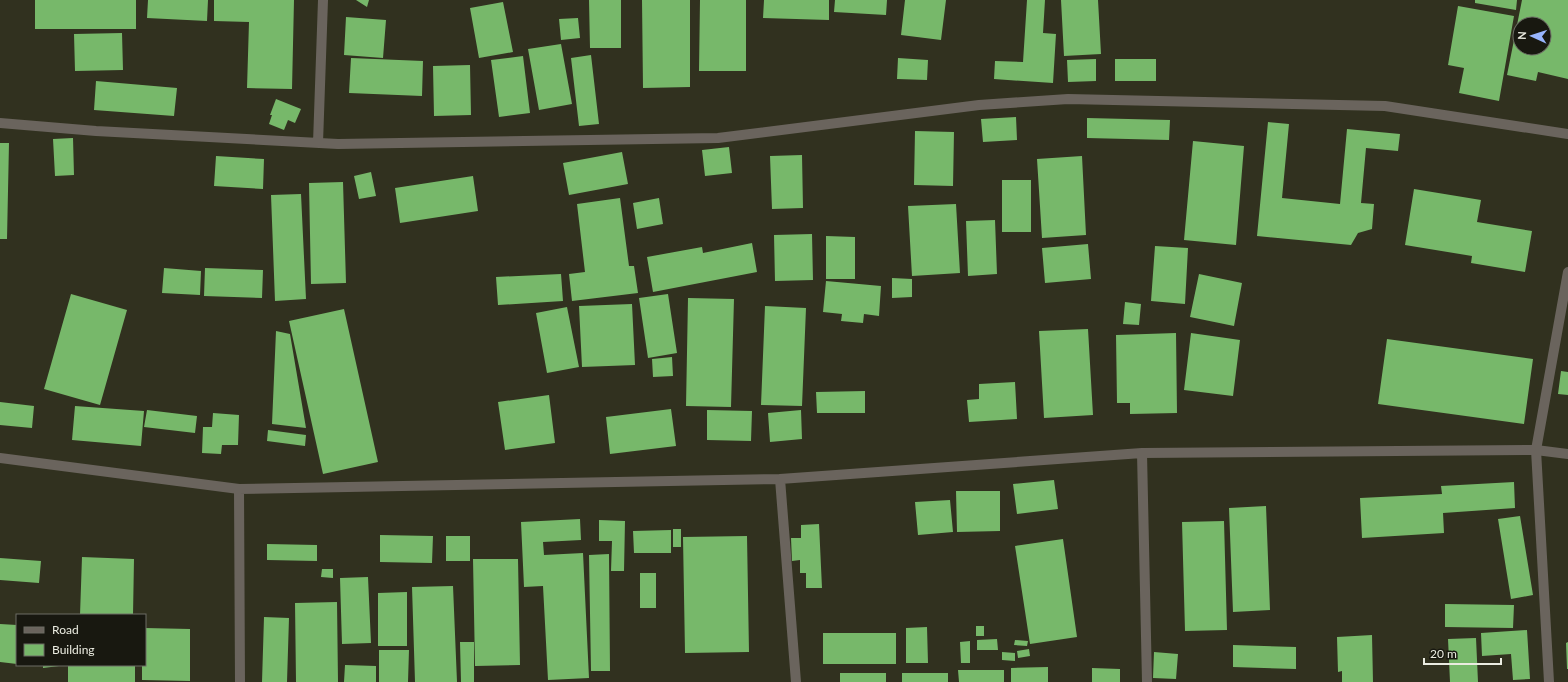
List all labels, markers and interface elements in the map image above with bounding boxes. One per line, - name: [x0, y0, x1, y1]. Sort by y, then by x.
- north arrow: [1512, 16, 1552, 56]
- text: N: [1515, 31, 1528, 40]
- legend: [16, 614, 146, 666]
- text: Road: [52, 622, 79, 637]
- scale bar: [1424, 640, 1501, 666]
- text: Building: [52, 642, 95, 657]
- text: 20 m: [1430, 646, 1457, 661]

